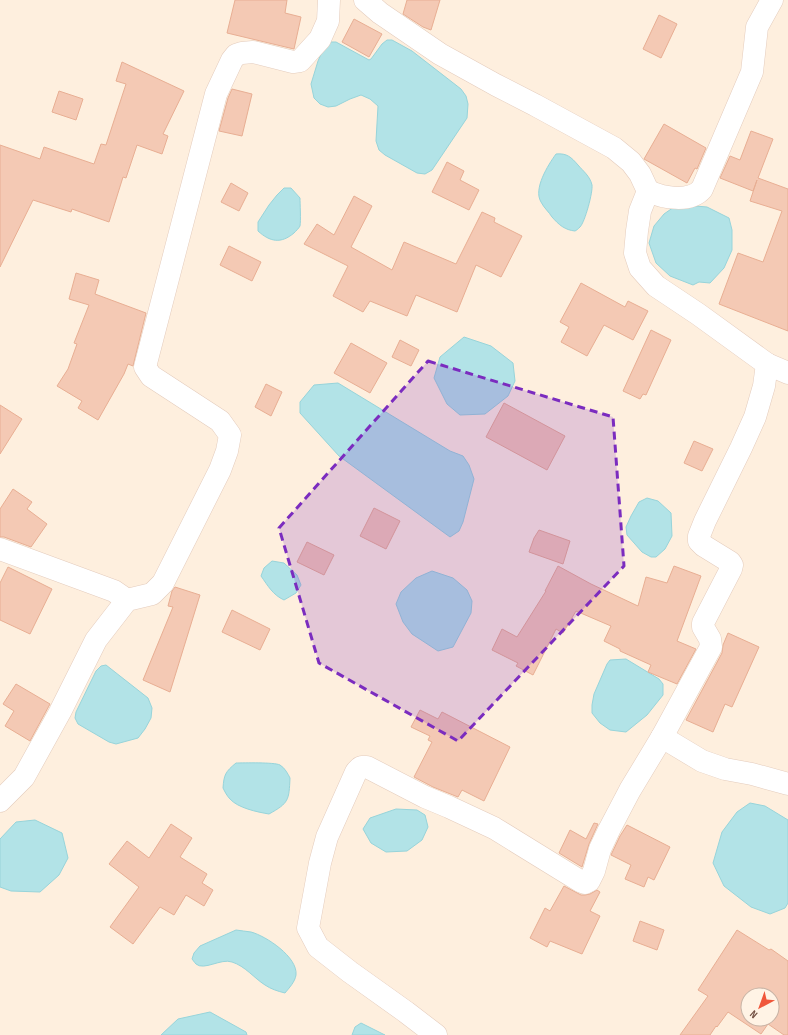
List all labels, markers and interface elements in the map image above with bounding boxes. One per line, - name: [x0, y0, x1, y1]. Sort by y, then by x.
- north arrow: [740, 987, 780, 1027]
- text: N: [747, 1007, 760, 1021]

